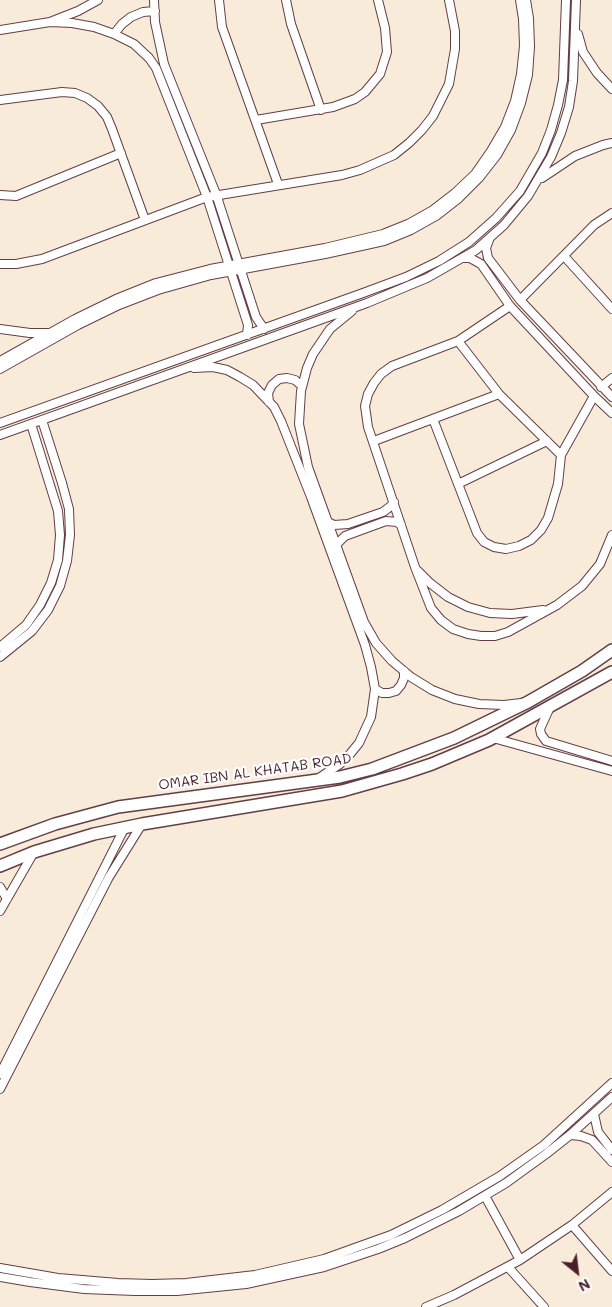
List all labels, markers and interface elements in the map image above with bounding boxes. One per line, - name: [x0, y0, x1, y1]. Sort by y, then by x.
- street label: OMAR IBN AL KHATAB ROAD: [157, 750, 353, 794]
- north arrow: [552, 1247, 602, 1297]
- text: N: [575, 1275, 594, 1296]

